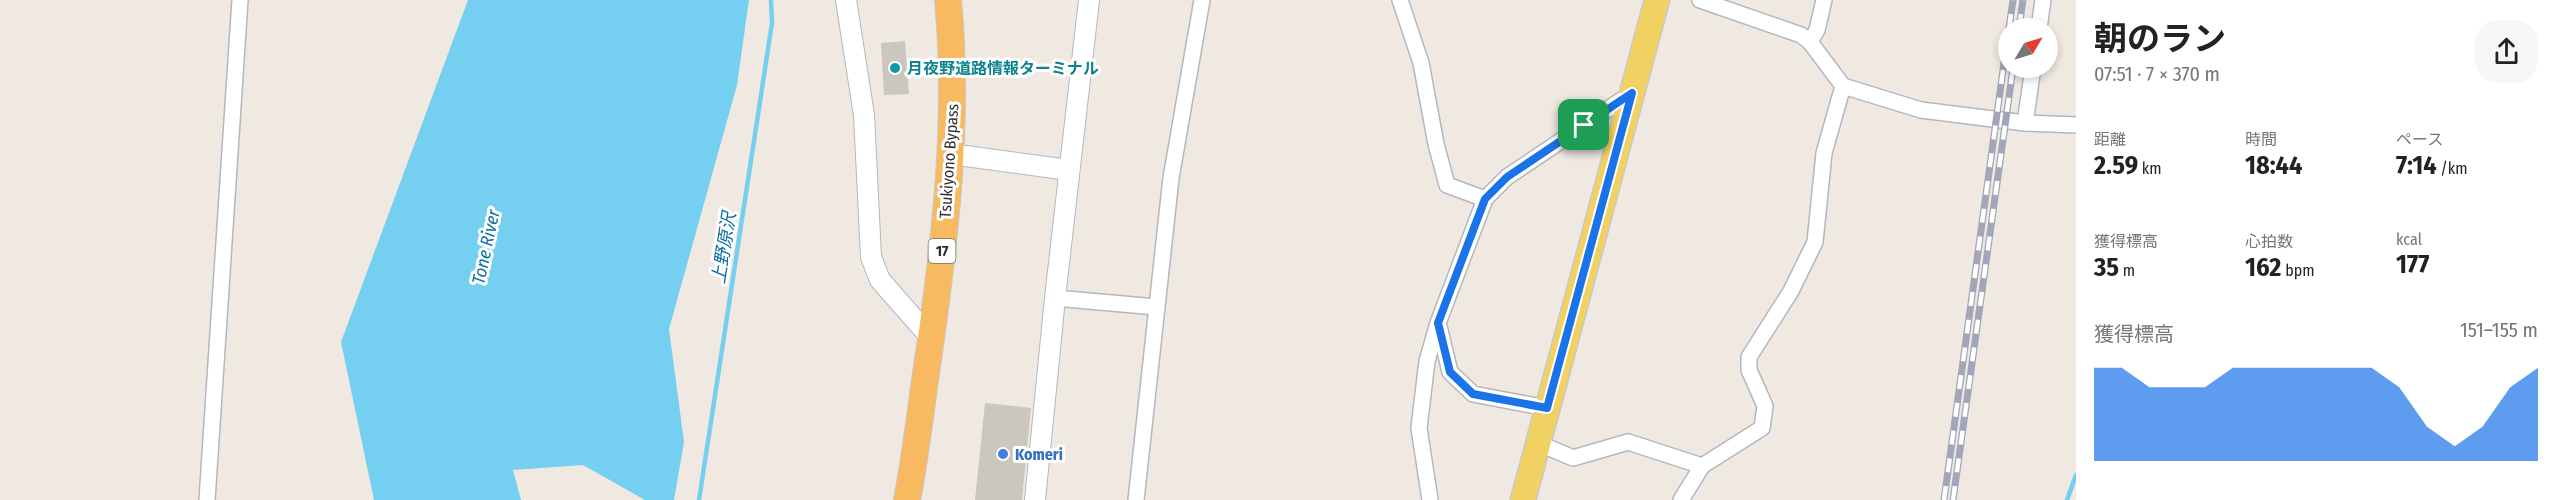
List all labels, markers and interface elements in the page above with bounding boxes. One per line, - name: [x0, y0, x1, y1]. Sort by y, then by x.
- north arrow: [1998, 18, 2058, 78]
- map controls: [1998, 18, 2058, 78]
- text: 朝のラン: [2094, 19, 2226, 59]
- button: share: [2475, 20, 2538, 83]
- place label: 月夜野道路情報ターミナル: [907, 59, 1099, 78]
- marker: 月夜野道路情報ターミナル: [888, 61, 902, 75]
- text: 07:51 · 7 × 370 m: [2094, 62, 2220, 86]
- pin: [1558, 99, 1609, 150]
- street label: Tsukiyono Bypass: [936, 103, 962, 219]
- icon: arrive: [1567, 108, 1600, 141]
- text: 距離: [2094, 130, 2126, 149]
- text: 時間: [2245, 130, 2277, 149]
- text: ペース: [2396, 130, 2443, 149]
- text: 2.59: [2094, 150, 2138, 181]
- text: 18:44: [2245, 150, 2302, 181]
- text: 7:14: [2396, 150, 2437, 181]
- text: km: [2138, 159, 2162, 178]
- text: /km: [2437, 159, 2468, 178]
- water label: Tone River: [467, 207, 505, 286]
- water label: 上野原沢: [708, 209, 741, 285]
- text: kcal: [2396, 230, 2422, 249]
- text: 獲得標高: [2094, 232, 2158, 251]
- text: 心拍数: [2245, 232, 2293, 251]
- road number: 17: [928, 239, 956, 263]
- text: 177: [2396, 249, 2429, 280]
- text: 35: [2094, 252, 2119, 283]
- text: 162: [2245, 252, 2281, 283]
- text: m: [2119, 261, 2135, 280]
- text: bpm: [2281, 261, 2315, 280]
- text: 151–155 m: [2460, 318, 2538, 342]
- text: 獲得標高: [2094, 322, 2174, 346]
- place label: Komeri: [1015, 445, 1063, 464]
- marker: Komeri: [996, 447, 1010, 461]

